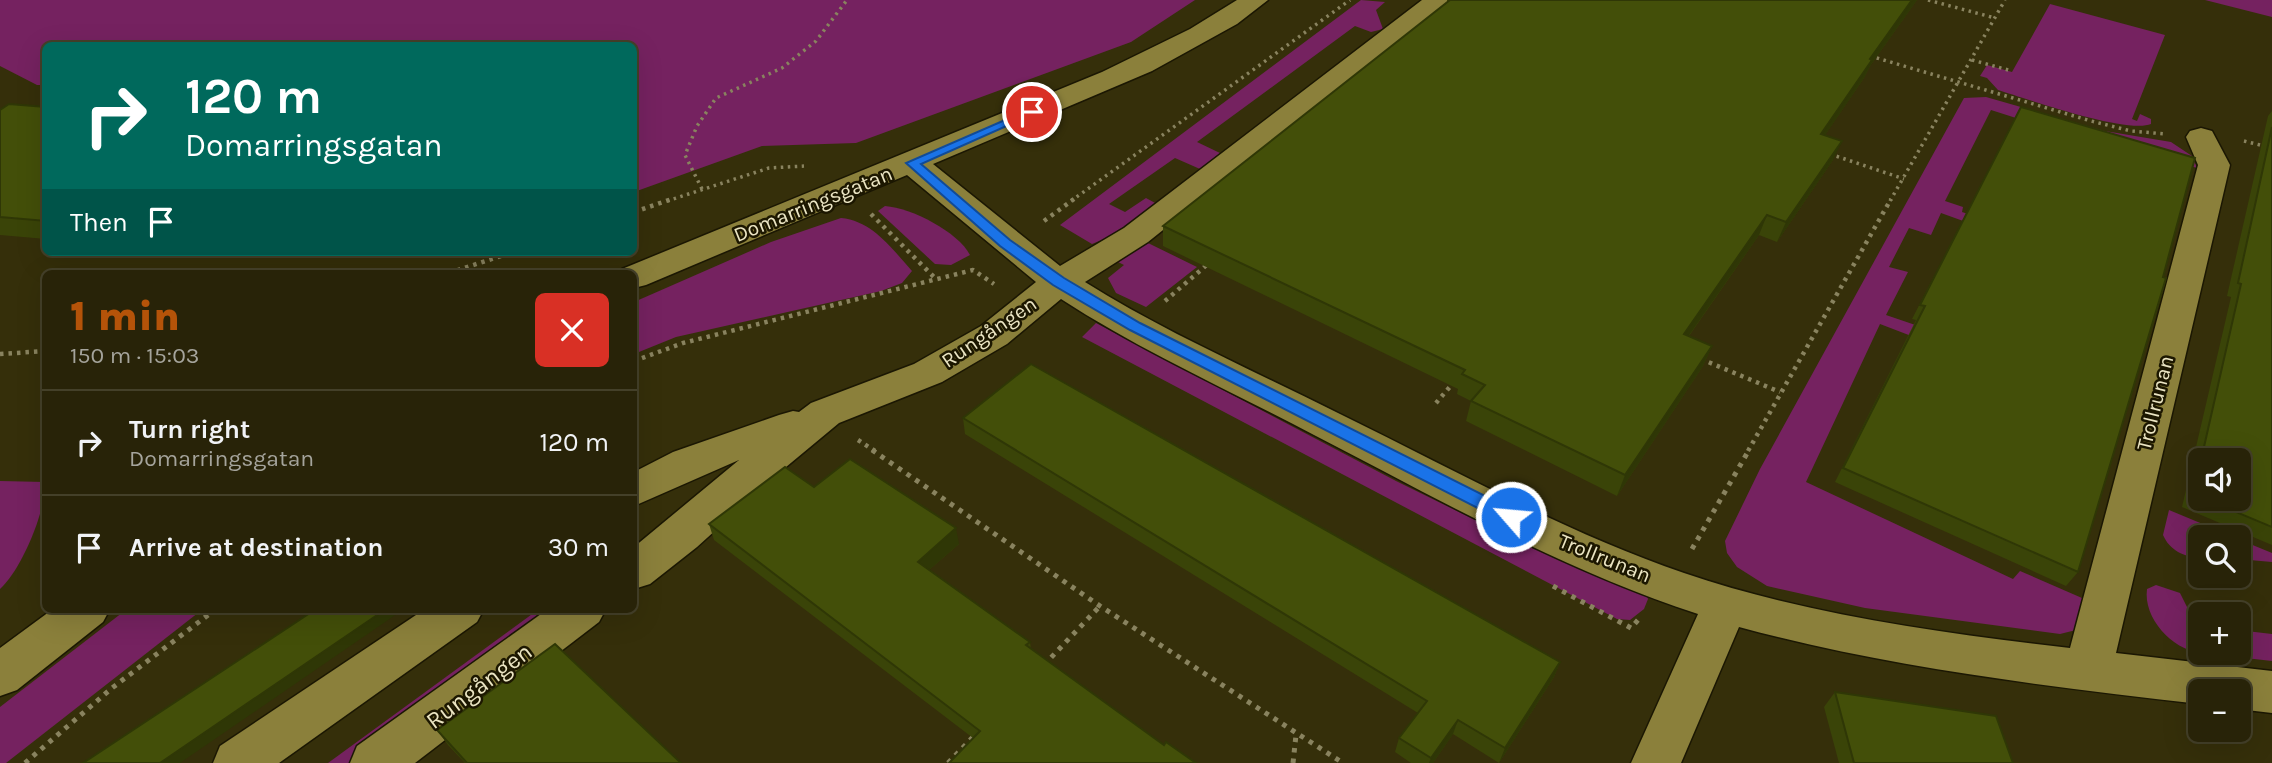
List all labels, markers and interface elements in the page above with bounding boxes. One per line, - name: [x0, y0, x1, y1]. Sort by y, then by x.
- text: 120 m: [185, 68, 322, 125]
- icon: right: [70, 70, 161, 161]
- pin: [1002, 82, 1062, 142]
- icon: arrive: [1013, 93, 1051, 131]
- text: Domarringsgatan: [185, 127, 443, 164]
- street label: Domarringsgatan: [730, 161, 896, 247]
- icon: arrive: [142, 203, 180, 241]
- text: Then: [70, 207, 128, 238]
- text: 1 min: [70, 291, 180, 341]
- street label: Rungången: [937, 291, 1041, 373]
- button: close: [535, 293, 609, 367]
- text: 150 m · 15:03: [70, 342, 199, 369]
- street label: Trollrunan: [2132, 353, 2178, 453]
- text: Turn right: [129, 414, 250, 445]
- icon: right: [70, 424, 108, 462]
- text: 120 m: [539, 427, 609, 458]
- text: Domarringsgatan: [129, 445, 314, 472]
- map controls: [2188, 448, 2251, 742]
- button: sound: [2188, 448, 2251, 511]
- position arrow: [1474, 480, 1548, 554]
- button: search: [2188, 525, 2251, 588]
- icon: arrive: [70, 529, 108, 567]
- street label: Trollrunan: [1556, 529, 1654, 587]
- text: Arrive at destination: [129, 532, 383, 563]
- text: 30 m: [548, 532, 609, 563]
- button: +: [2188, 602, 2251, 665]
- street label: Rungången: [421, 637, 537, 735]
- button: −: [2188, 679, 2251, 742]

